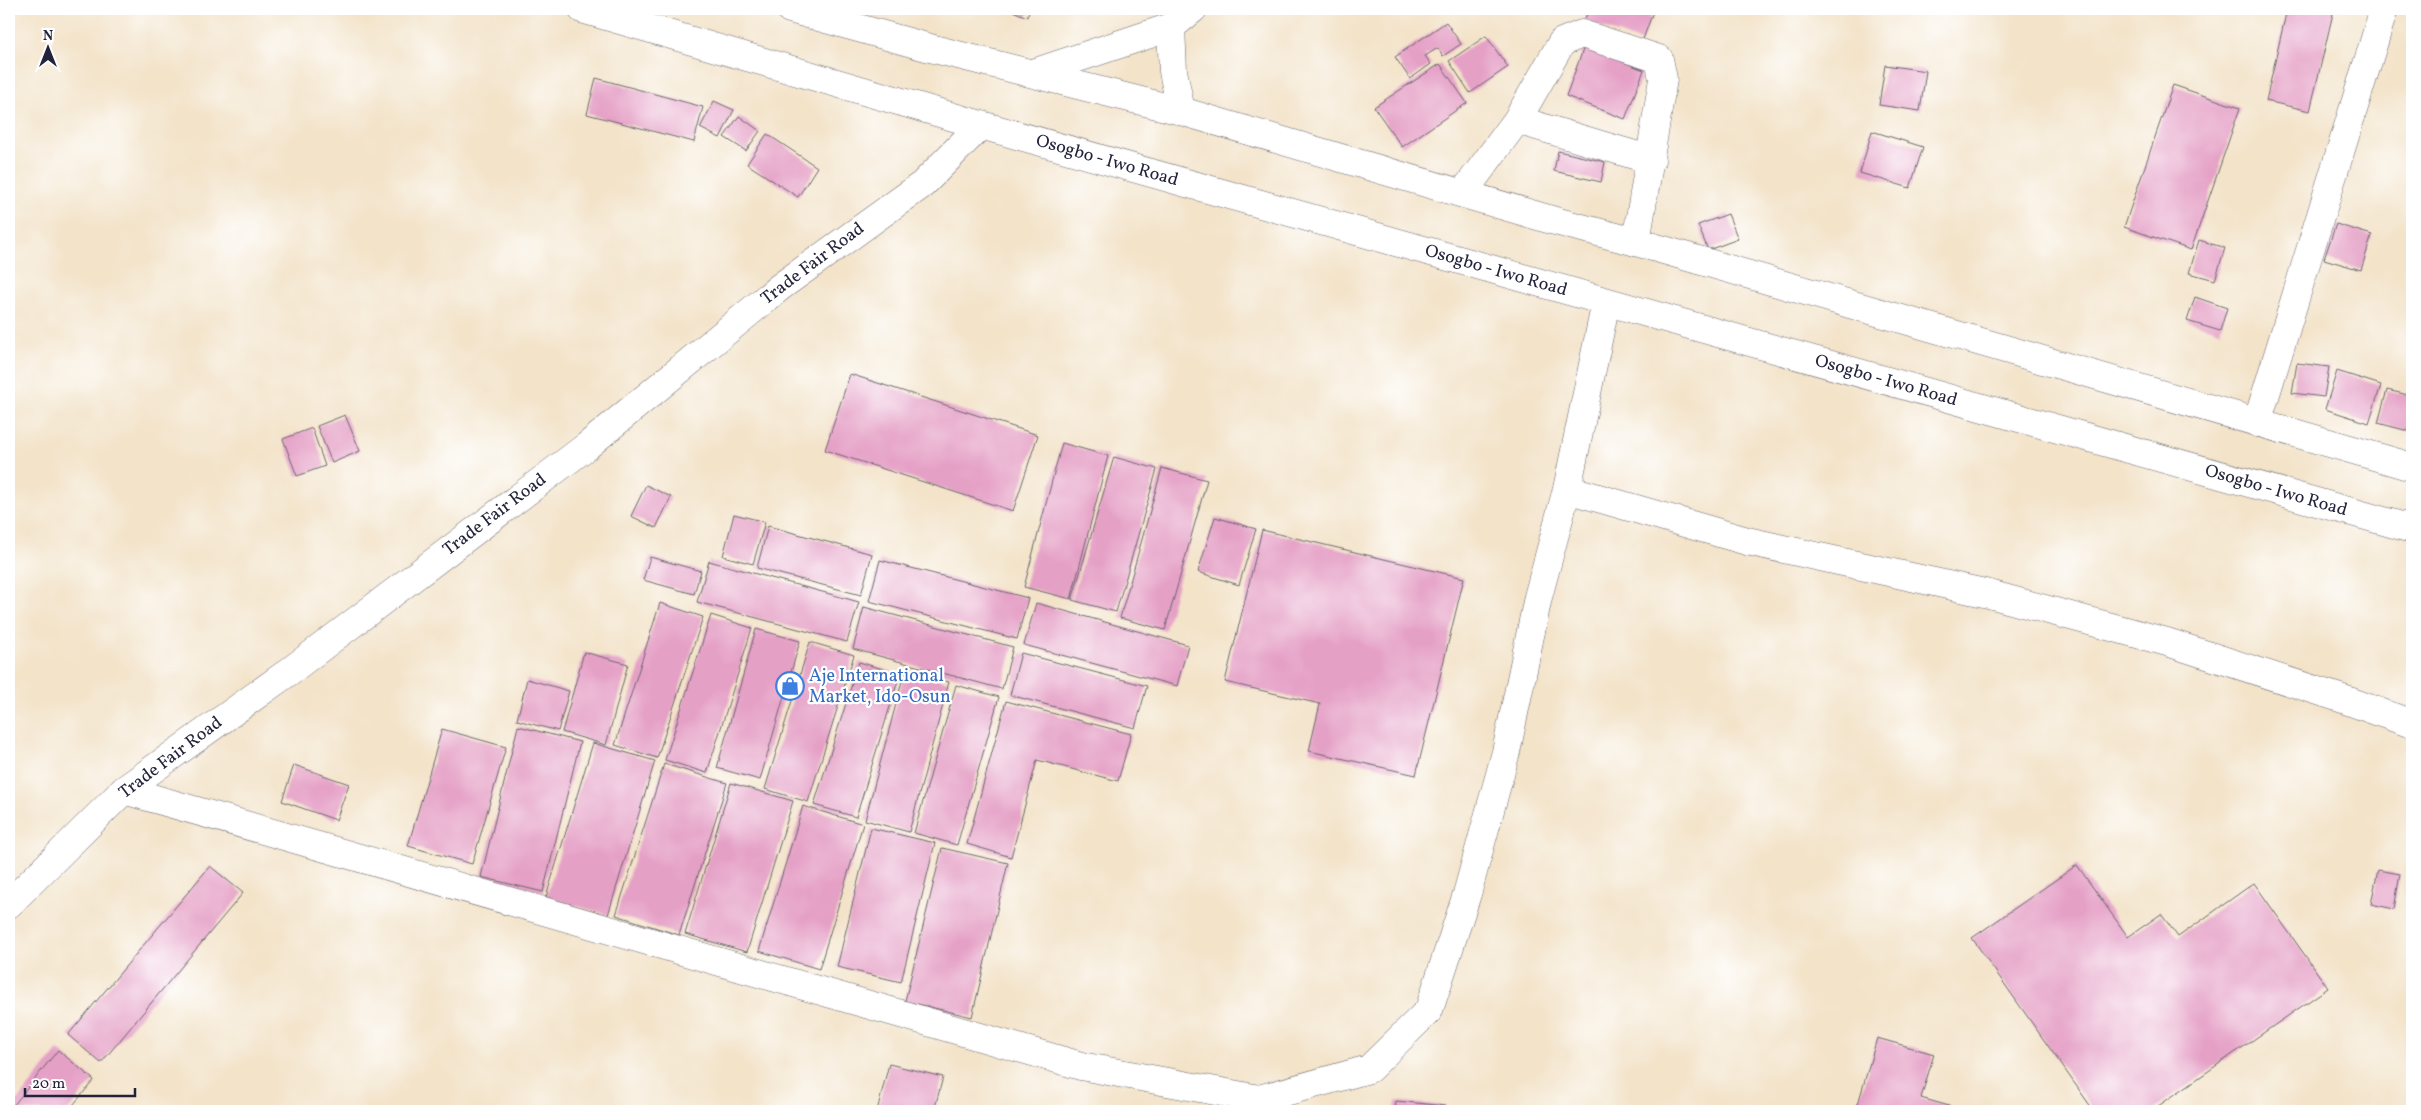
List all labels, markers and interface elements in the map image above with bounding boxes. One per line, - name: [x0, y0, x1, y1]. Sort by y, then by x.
- north arrow: [22, 22, 72, 72]
- text: N: [43, 27, 53, 46]
- street label: Osogbo - Iwo Road: [1033, 129, 1181, 193]
- street label: Trade Fair Road: [756, 217, 870, 311]
- street label: Osogbo - Iwo Road: [1422, 239, 1570, 303]
- street label: Osogbo - Iwo Road: [1812, 349, 1960, 413]
- street label: Osogbo - Iwo Road: [2202, 459, 2350, 523]
- street label: Trade Fair Road: [438, 468, 552, 562]
- place label: Aje International Market, Ido-Osun: [809, 664, 951, 710]
- shop icon: Aje International Market, Ido-Osun: [775, 671, 805, 701]
- street label: Trade Fair Road: [114, 711, 228, 805]
- scale bar: [25, 1065, 135, 1097]
- text: 20 m: [32, 1074, 65, 1095]

